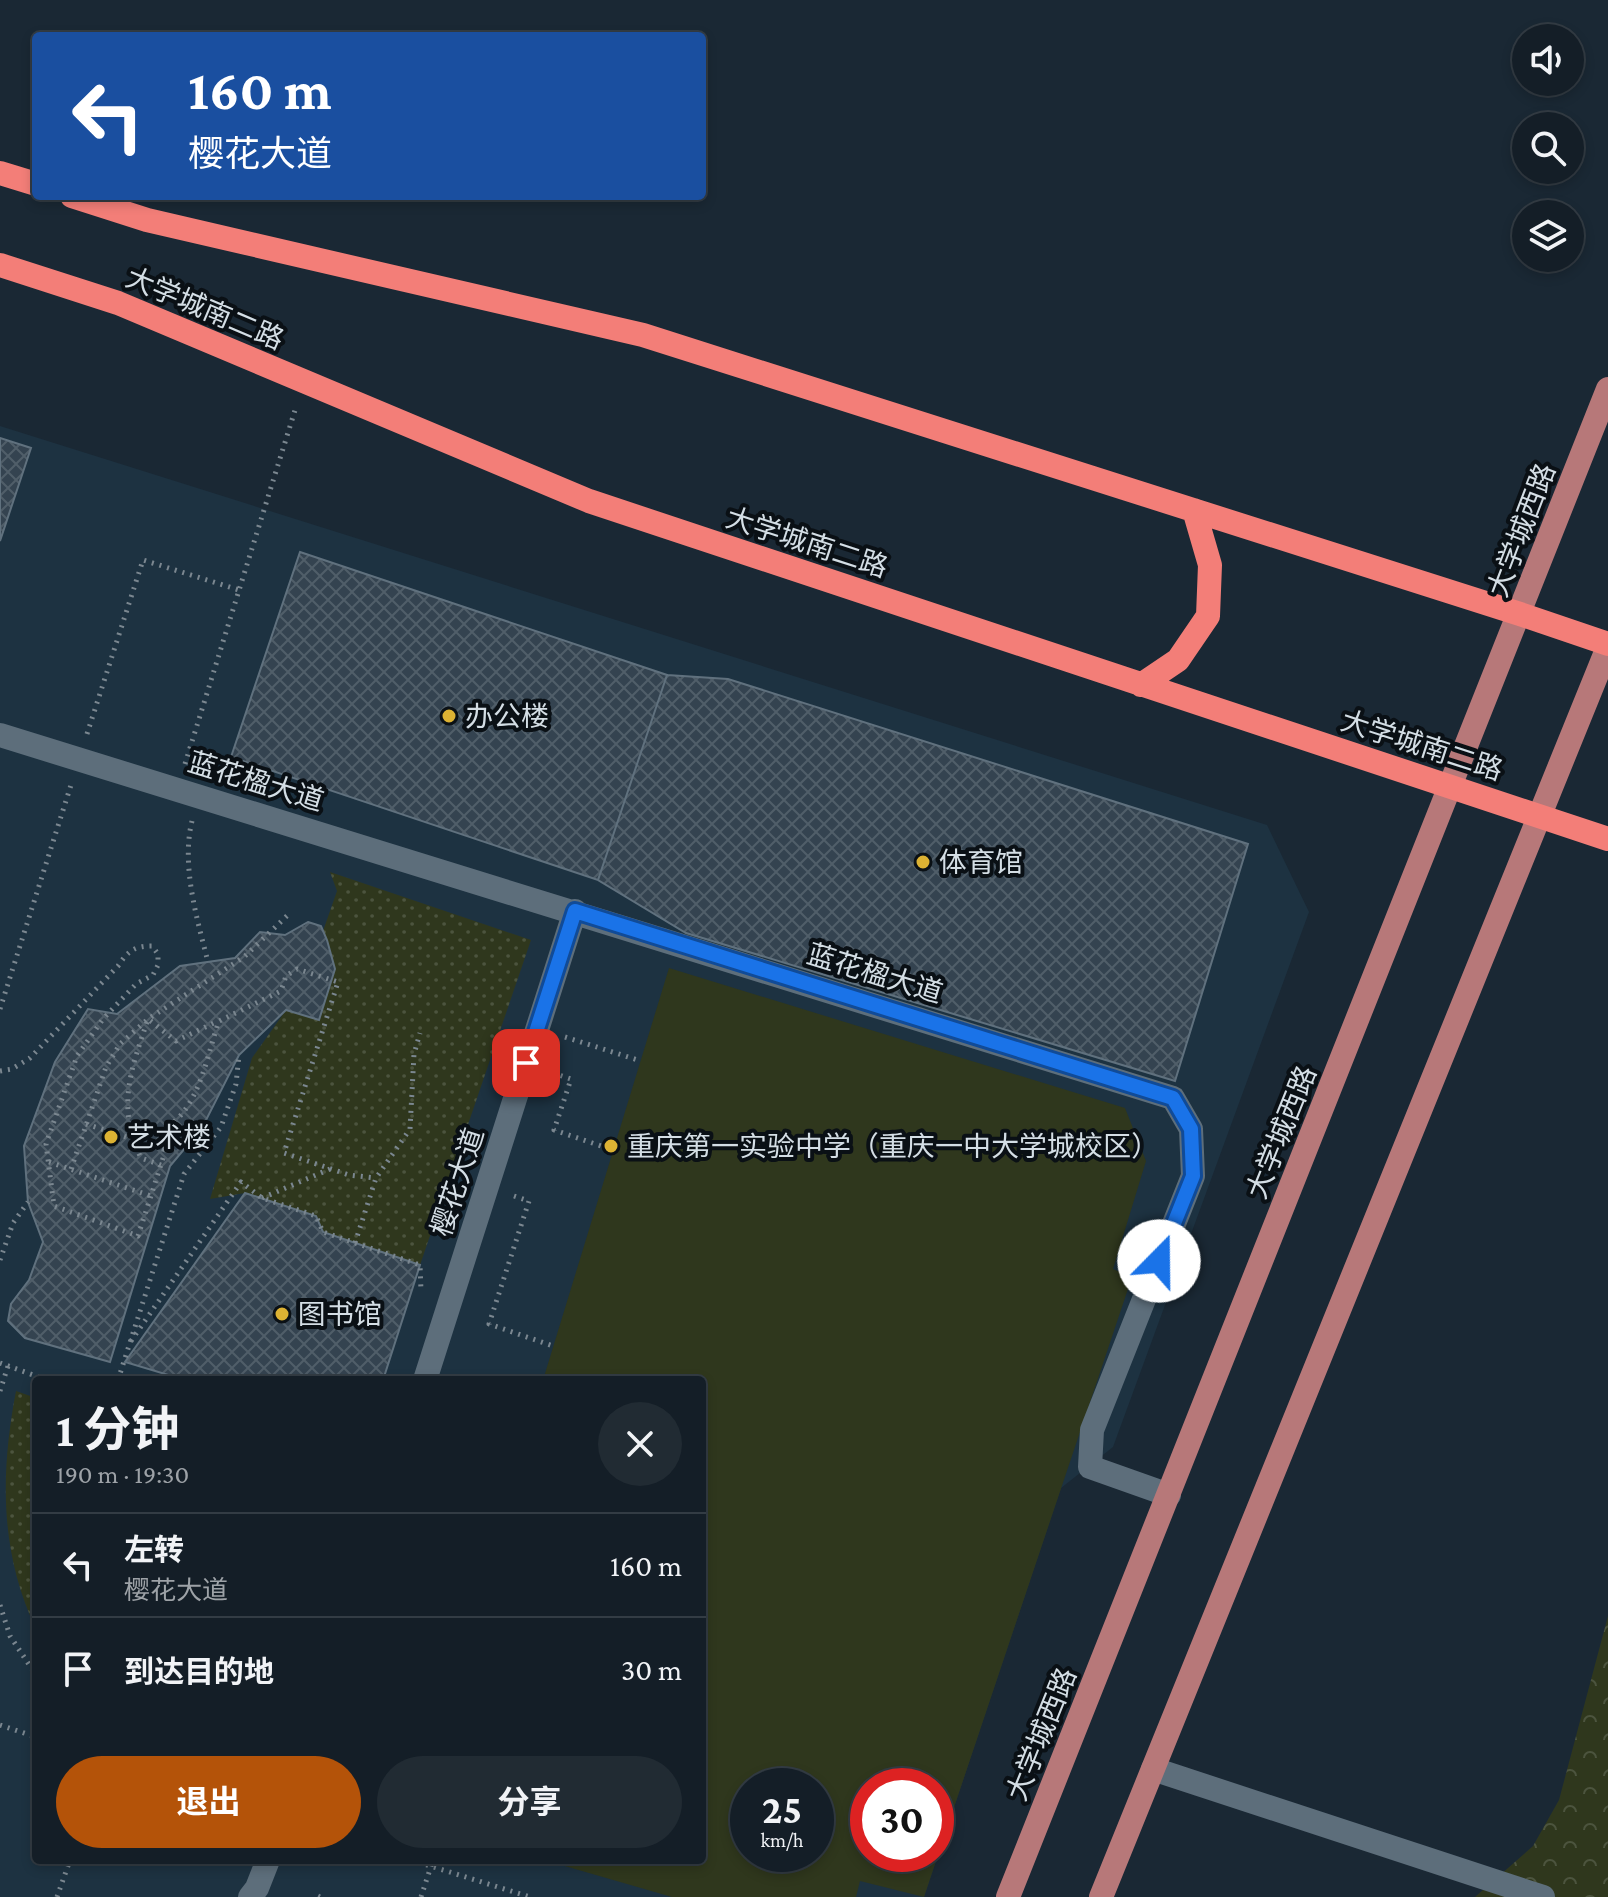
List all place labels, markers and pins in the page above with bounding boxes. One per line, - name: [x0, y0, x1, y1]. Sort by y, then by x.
- place label: 办公楼: [465, 701, 549, 732]
- marker: 办公楼: [440, 707, 458, 725]
- place label: 体育馆: [939, 847, 1023, 878]
- marker: 体育馆: [914, 853, 932, 871]
- pin: [492, 1029, 560, 1097]
- place label: 艺术楼: [127, 1122, 211, 1153]
- marker: 艺术楼: [102, 1128, 120, 1146]
- place label: 重庆第一实验中学（重庆一中大学城校区）: [627, 1131, 1159, 1162]
- marker: 重庆第一实验中学（重庆一中大学城校区）: [602, 1137, 620, 1155]
- place label: 图书馆: [298, 1299, 382, 1330]
- marker: 图书馆: [273, 1305, 291, 1323]

